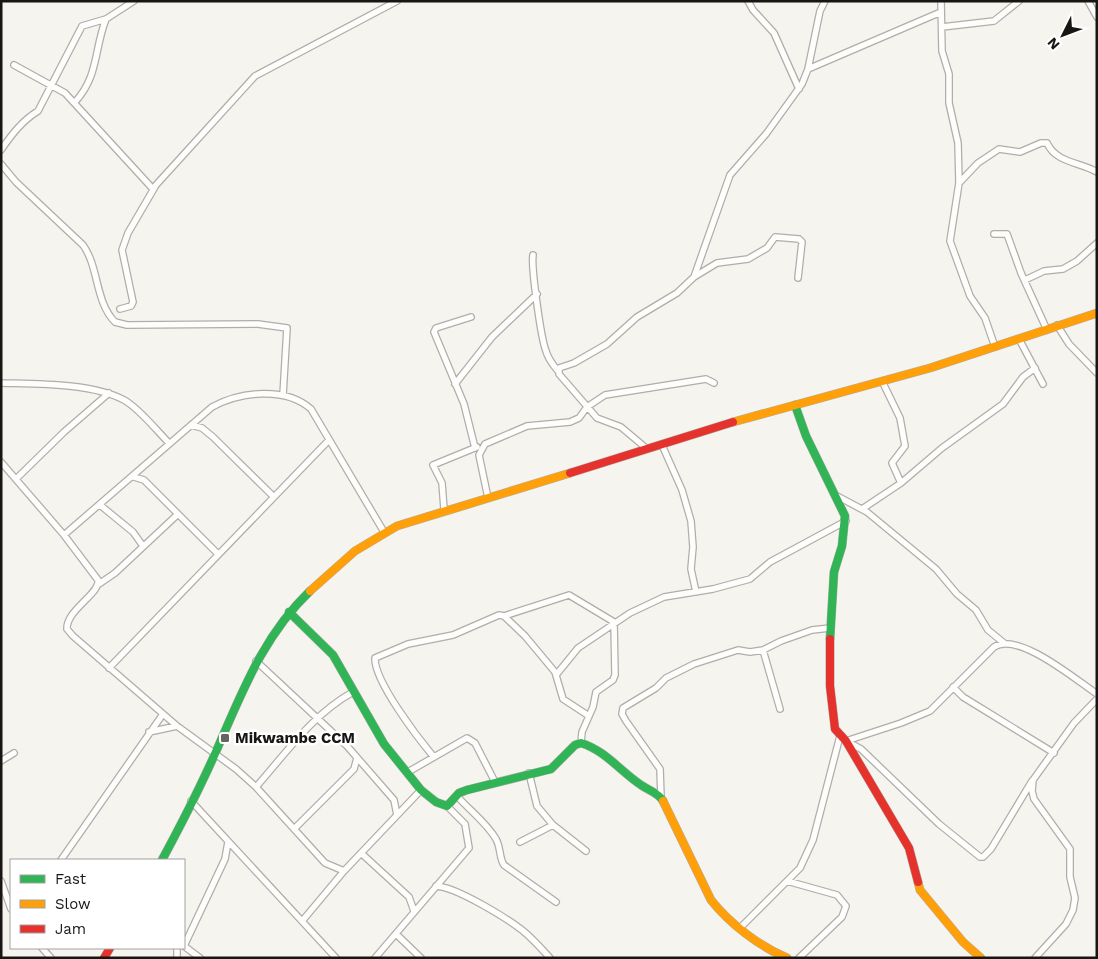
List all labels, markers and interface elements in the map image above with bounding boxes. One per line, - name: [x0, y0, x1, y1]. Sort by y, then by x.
- north arrow: [1038, 10, 1088, 60]
- text: N: [1044, 34, 1063, 53]
- place label: Mikwambe CCM: [235, 729, 355, 747]
- marker: Mikwambe CCM: [219, 732, 231, 744]
- legend: [10, 859, 185, 949]
- text: Fast: [55, 870, 87, 888]
- text: Slow: [55, 895, 91, 913]
- text: Jam: [55, 920, 86, 938]

